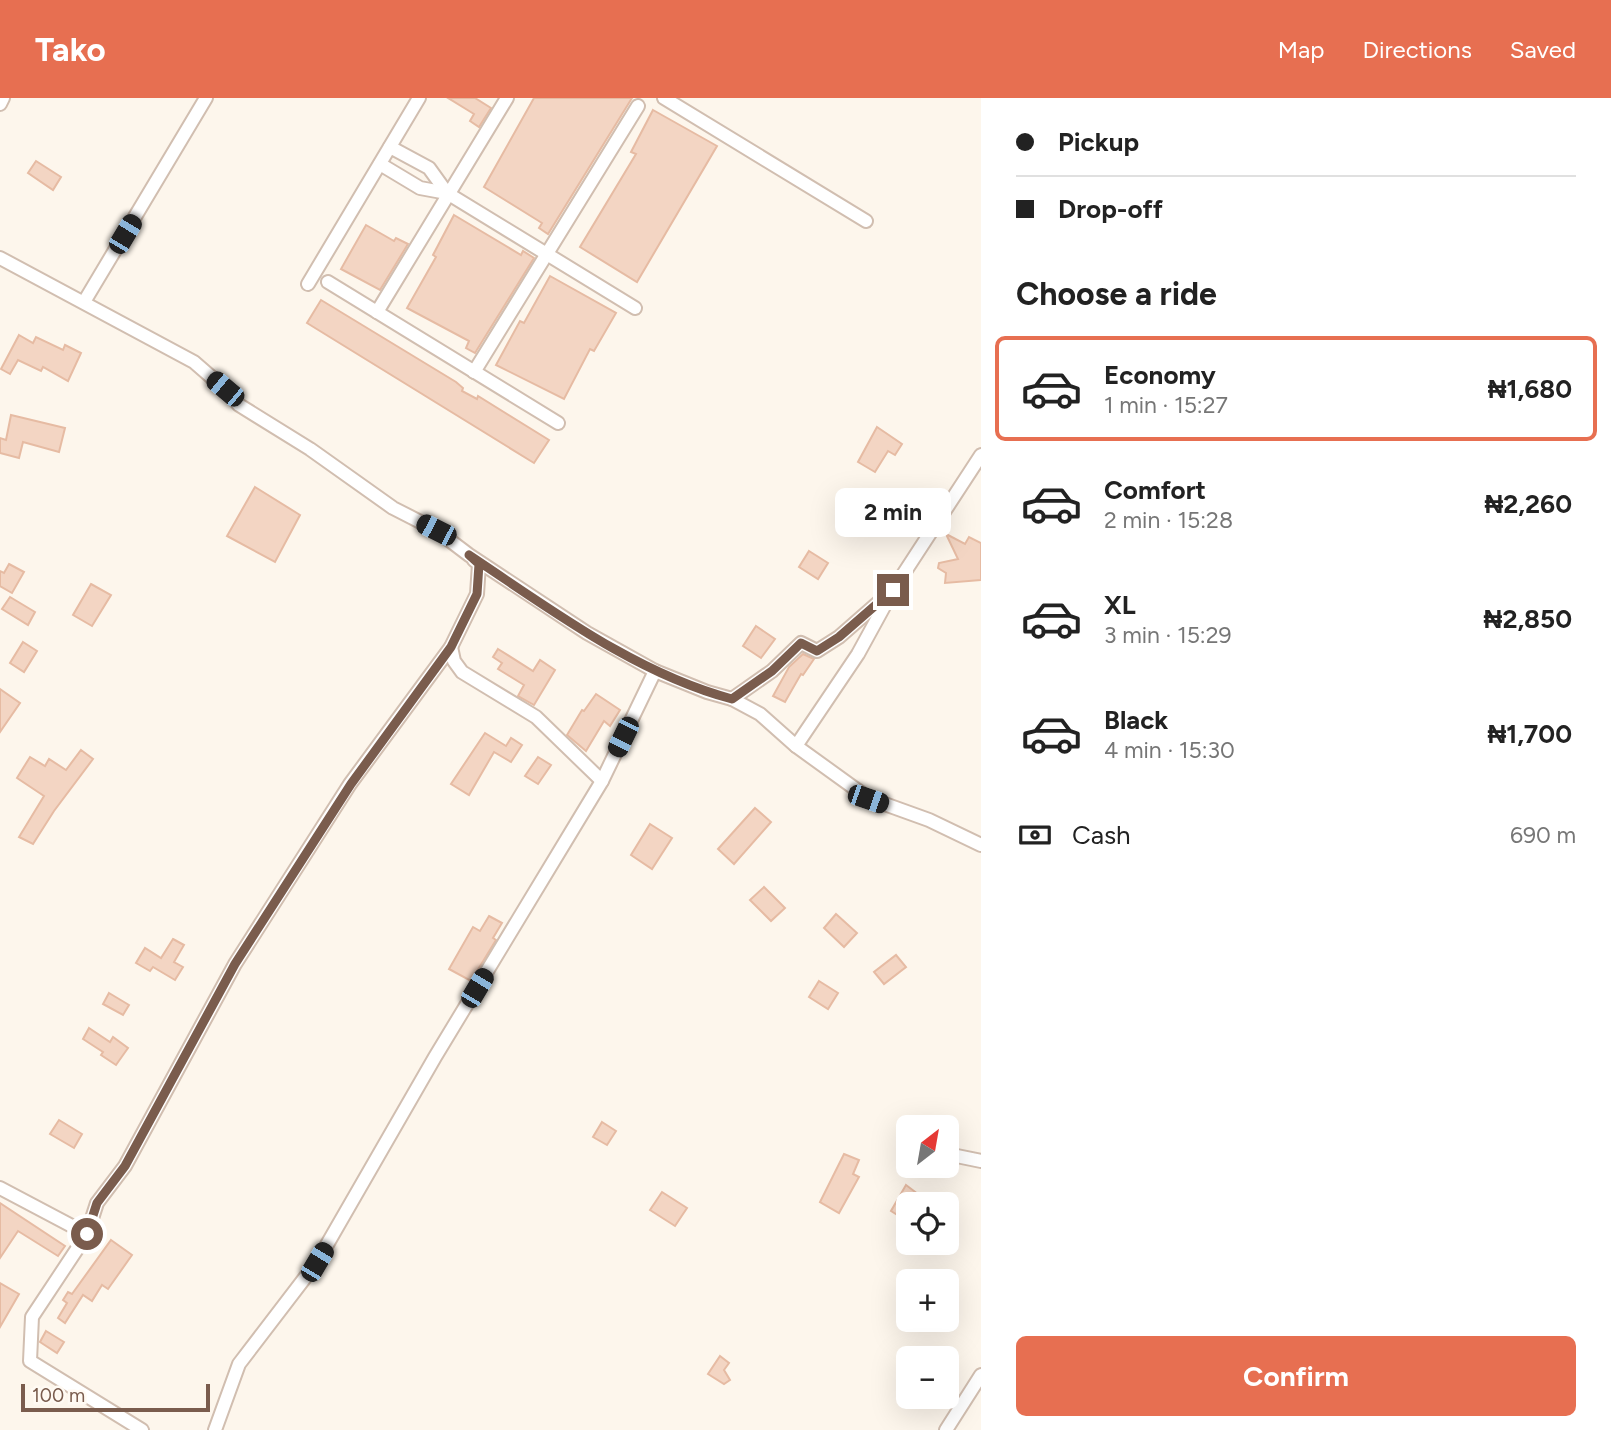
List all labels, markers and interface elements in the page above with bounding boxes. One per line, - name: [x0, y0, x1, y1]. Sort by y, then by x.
- text: Tako: [35, 30, 106, 69]
- text: Map: [1278, 35, 1324, 64]
- text: Directions: [1362, 35, 1472, 64]
- text: Saved: [1510, 35, 1576, 64]
- text: Pickup: [1058, 126, 1139, 158]
- text: Drop-off: [1058, 193, 1163, 225]
- car: [106, 211, 145, 257]
- text: Choose a ride: [1016, 275, 1217, 313]
- icon: car: [1020, 357, 1083, 420]
- text: Economy: [1104, 359, 1216, 391]
- car: [203, 367, 248, 411]
- text: ₦1,680: [1488, 373, 1572, 405]
- text: 1 min · 15:27: [1104, 391, 1228, 419]
- icon: car: [1020, 472, 1083, 535]
- text: Comfort: [1104, 474, 1206, 506]
- text: ₦2,260: [1485, 488, 1572, 520]
- callout: 2 min: [835, 489, 951, 538]
- text: 2 min: [864, 498, 922, 526]
- text: 2 min · 15:28: [1104, 506, 1233, 534]
- car: [413, 511, 460, 549]
- route end: [877, 574, 909, 606]
- icon: car: [1020, 587, 1083, 650]
- text: XL: [1104, 589, 1136, 621]
- text: ₦2,850: [1484, 603, 1572, 635]
- text: 3 min · 15:29: [1104, 621, 1232, 649]
- icon: car: [1020, 702, 1083, 765]
- text: Black: [1104, 704, 1168, 736]
- car: [605, 714, 642, 760]
- text: ₦1,700: [1487, 718, 1572, 750]
- text: 4 min · 15:30: [1104, 736, 1235, 764]
- car: [845, 782, 892, 816]
- icon: cash: [1016, 816, 1054, 854]
- text: Cash: [1072, 819, 1131, 851]
- text: 690 m: [1510, 821, 1576, 849]
- car: [458, 965, 497, 1011]
- north arrow: [896, 1115, 959, 1178]
- map controls: [896, 1115, 959, 1409]
- button: locate: [896, 1192, 959, 1255]
- route start: [71, 1218, 103, 1250]
- car: [298, 1239, 337, 1285]
- button: +: [896, 1269, 959, 1332]
- button: Confirm: [1016, 1336, 1576, 1416]
- button: −: [896, 1346, 959, 1409]
- scale bar: [21, 1381, 210, 1413]
- text: 100 m: [32, 1384, 85, 1407]

